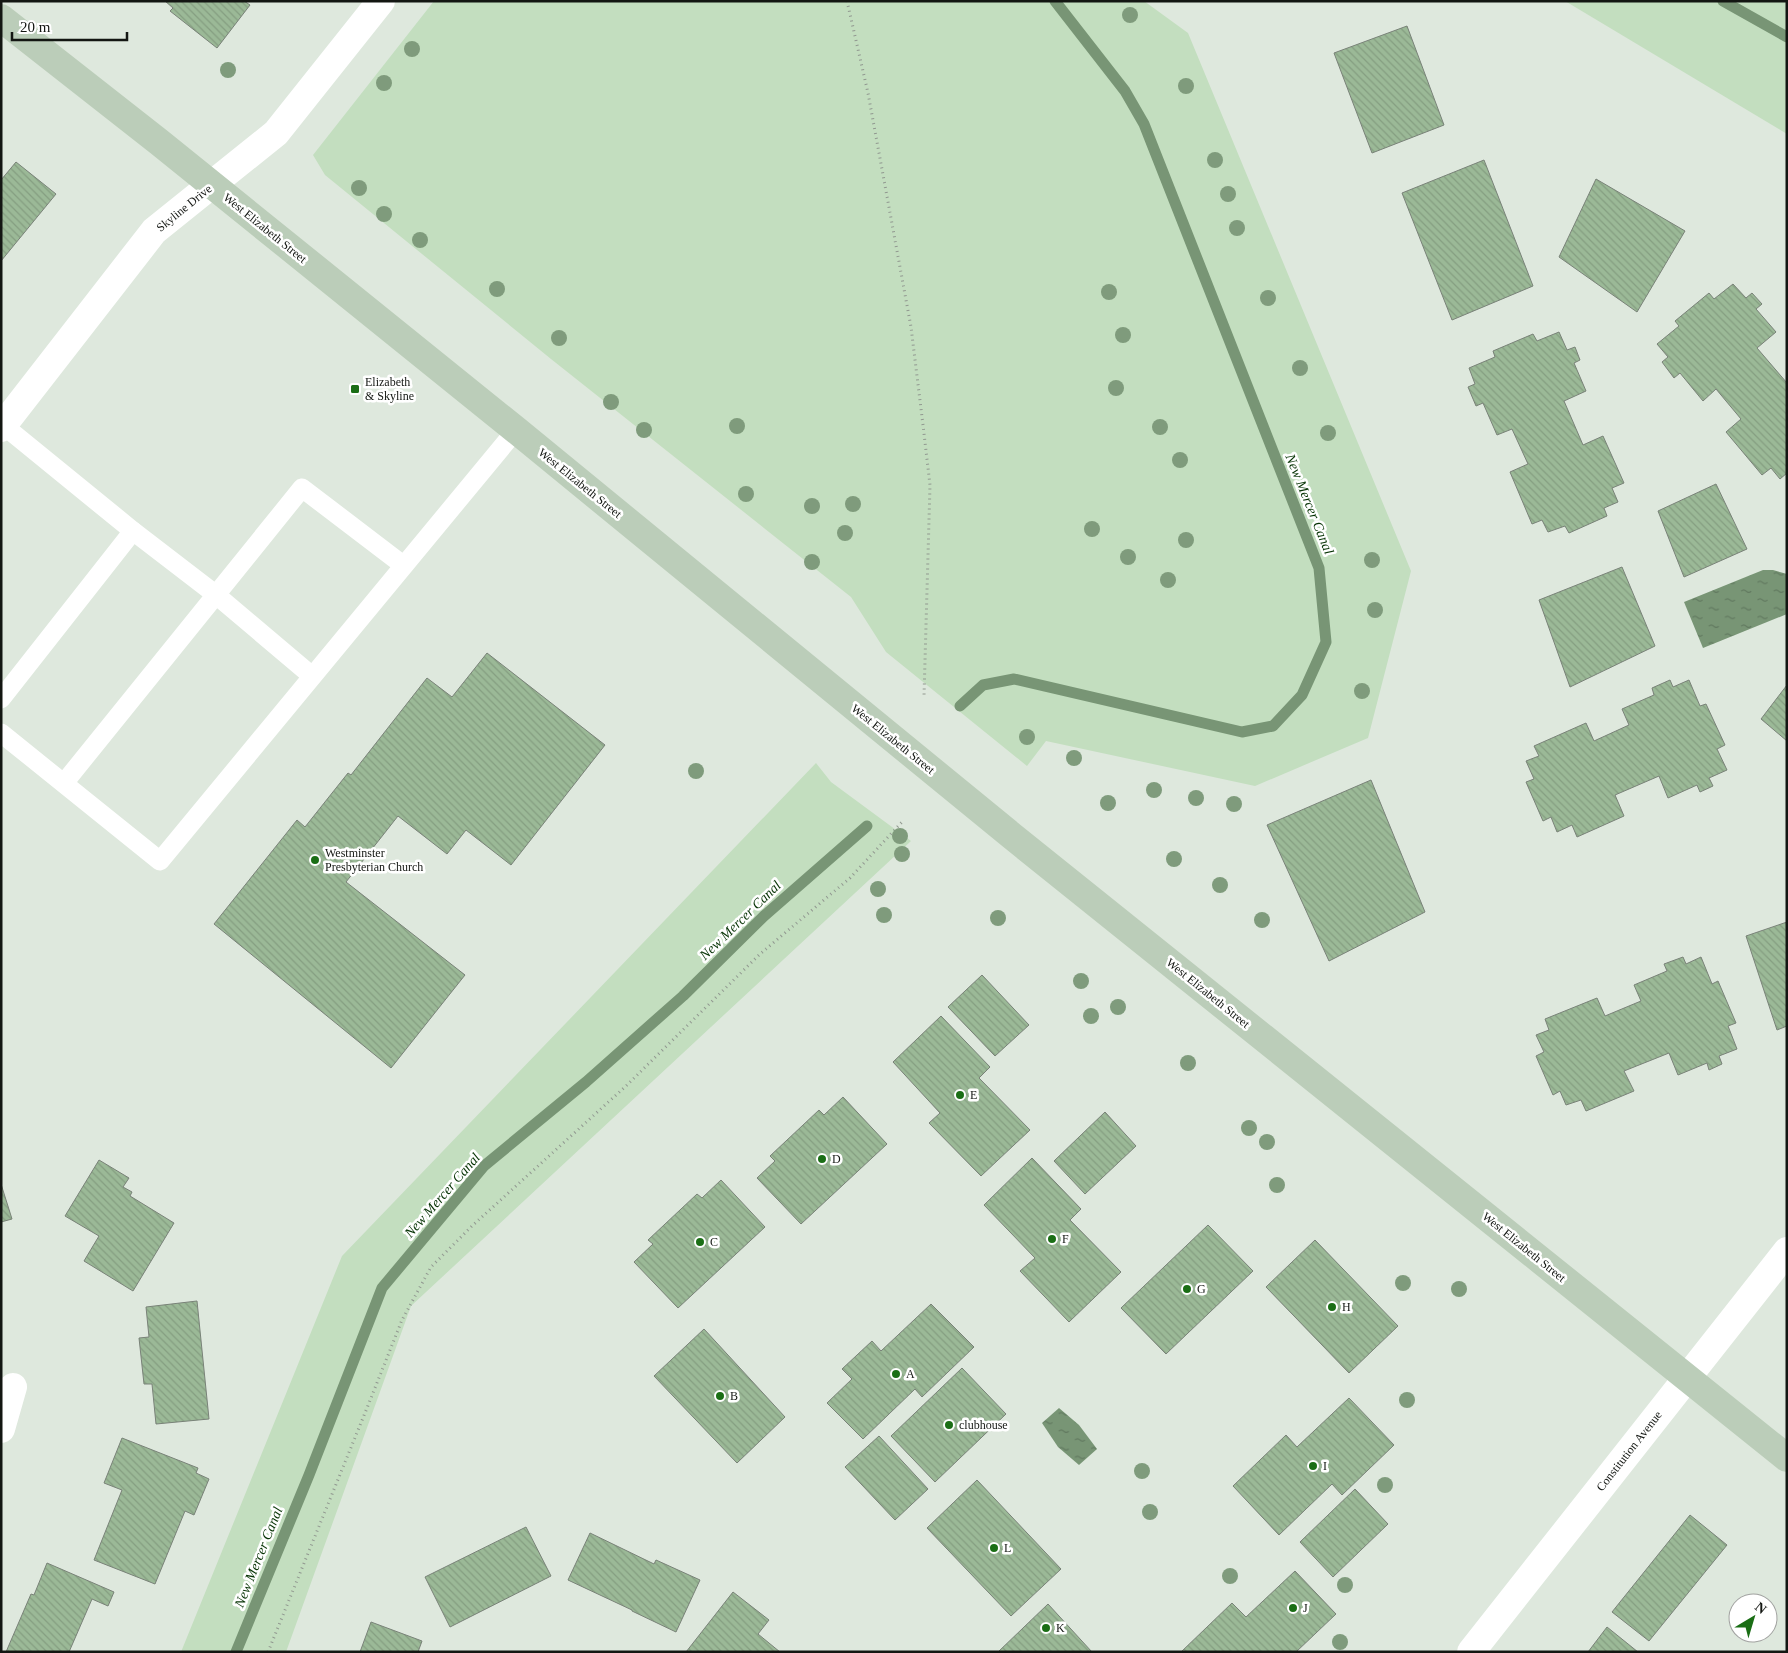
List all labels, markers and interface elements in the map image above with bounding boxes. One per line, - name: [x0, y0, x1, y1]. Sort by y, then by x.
- scale bar: [12, 10, 128, 42]
- text: 20 m: [20, 19, 51, 35]
- street label: Skyline Drive: [154, 181, 214, 235]
- street label: West Elizabeth Street: [221, 190, 310, 266]
- place label: Elizabeth & Skyline: [365, 375, 414, 403]
- marker: Elizabeth & Skyline: [349, 383, 361, 395]
- street label: West Elizabeth Street: [536, 445, 625, 521]
- water label: New Mercer Canal: [1282, 451, 1337, 557]
- street label: West Elizabeth Street: [849, 701, 938, 777]
- place label: Westminster Presbyterian Church: [325, 846, 423, 874]
- marker: Westminster Presbyterian Church: [309, 854, 321, 866]
- water label: New Mercer Canal: [696, 878, 784, 964]
- street label: West Elizabeth Street: [1164, 955, 1253, 1031]
- place label: E: [970, 1088, 977, 1102]
- marker: E: [954, 1089, 966, 1101]
- water label: New Mercer Canal: [401, 1150, 483, 1241]
- place label: D: [832, 1152, 841, 1166]
- marker: D: [816, 1153, 828, 1165]
- street label: West Elizabeth Street: [1480, 1209, 1569, 1285]
- place label: F: [1062, 1232, 1069, 1246]
- marker: F: [1046, 1233, 1058, 1245]
- place label: C: [710, 1235, 718, 1249]
- marker: C: [694, 1236, 706, 1248]
- place label: G: [1197, 1282, 1206, 1296]
- marker: G: [1181, 1283, 1193, 1295]
- place label: H: [1342, 1300, 1351, 1314]
- marker: H: [1326, 1301, 1338, 1313]
- place label: A: [906, 1367, 915, 1381]
- marker: A: [890, 1368, 902, 1380]
- place label: B: [730, 1389, 738, 1403]
- marker: B: [714, 1390, 726, 1402]
- street label: Constitution Avenue: [1593, 1408, 1665, 1494]
- place label: clubhouse: [959, 1418, 1008, 1432]
- marker: clubhouse: [943, 1419, 955, 1431]
- place label: I: [1323, 1459, 1327, 1473]
- marker: I: [1307, 1460, 1319, 1472]
- water label: New Mercer Canal: [231, 1505, 285, 1610]
- place label: L: [1004, 1541, 1011, 1555]
- marker: L: [988, 1542, 1000, 1554]
- north arrow: [1728, 1593, 1778, 1643]
- text: N: [1752, 1599, 1769, 1617]
- place label: J: [1303, 1601, 1308, 1615]
- marker: J: [1287, 1602, 1299, 1614]
- place label: K: [1056, 1621, 1065, 1635]
- marker: K: [1040, 1622, 1052, 1634]

